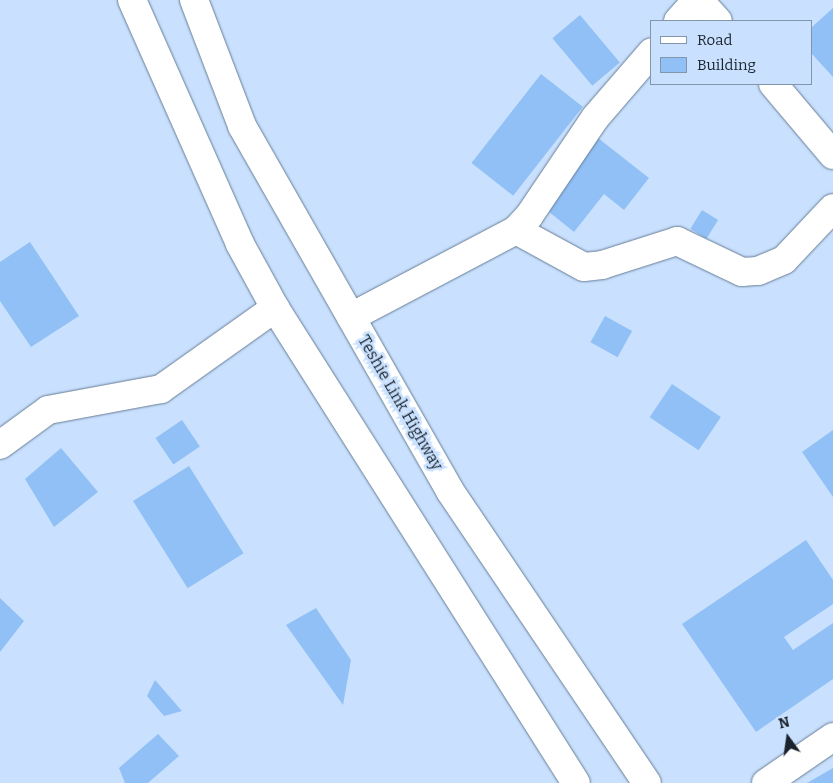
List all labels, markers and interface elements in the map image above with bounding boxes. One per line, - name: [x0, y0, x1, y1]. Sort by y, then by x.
- legend: [650, 20, 813, 85]
- text: Road: [697, 31, 732, 49]
- text: Building: [697, 56, 756, 74]
- street label: Teshie Link Highway: [354, 332, 446, 474]
- north arrow: [763, 713, 813, 763]
- text: N: [777, 713, 792, 733]

